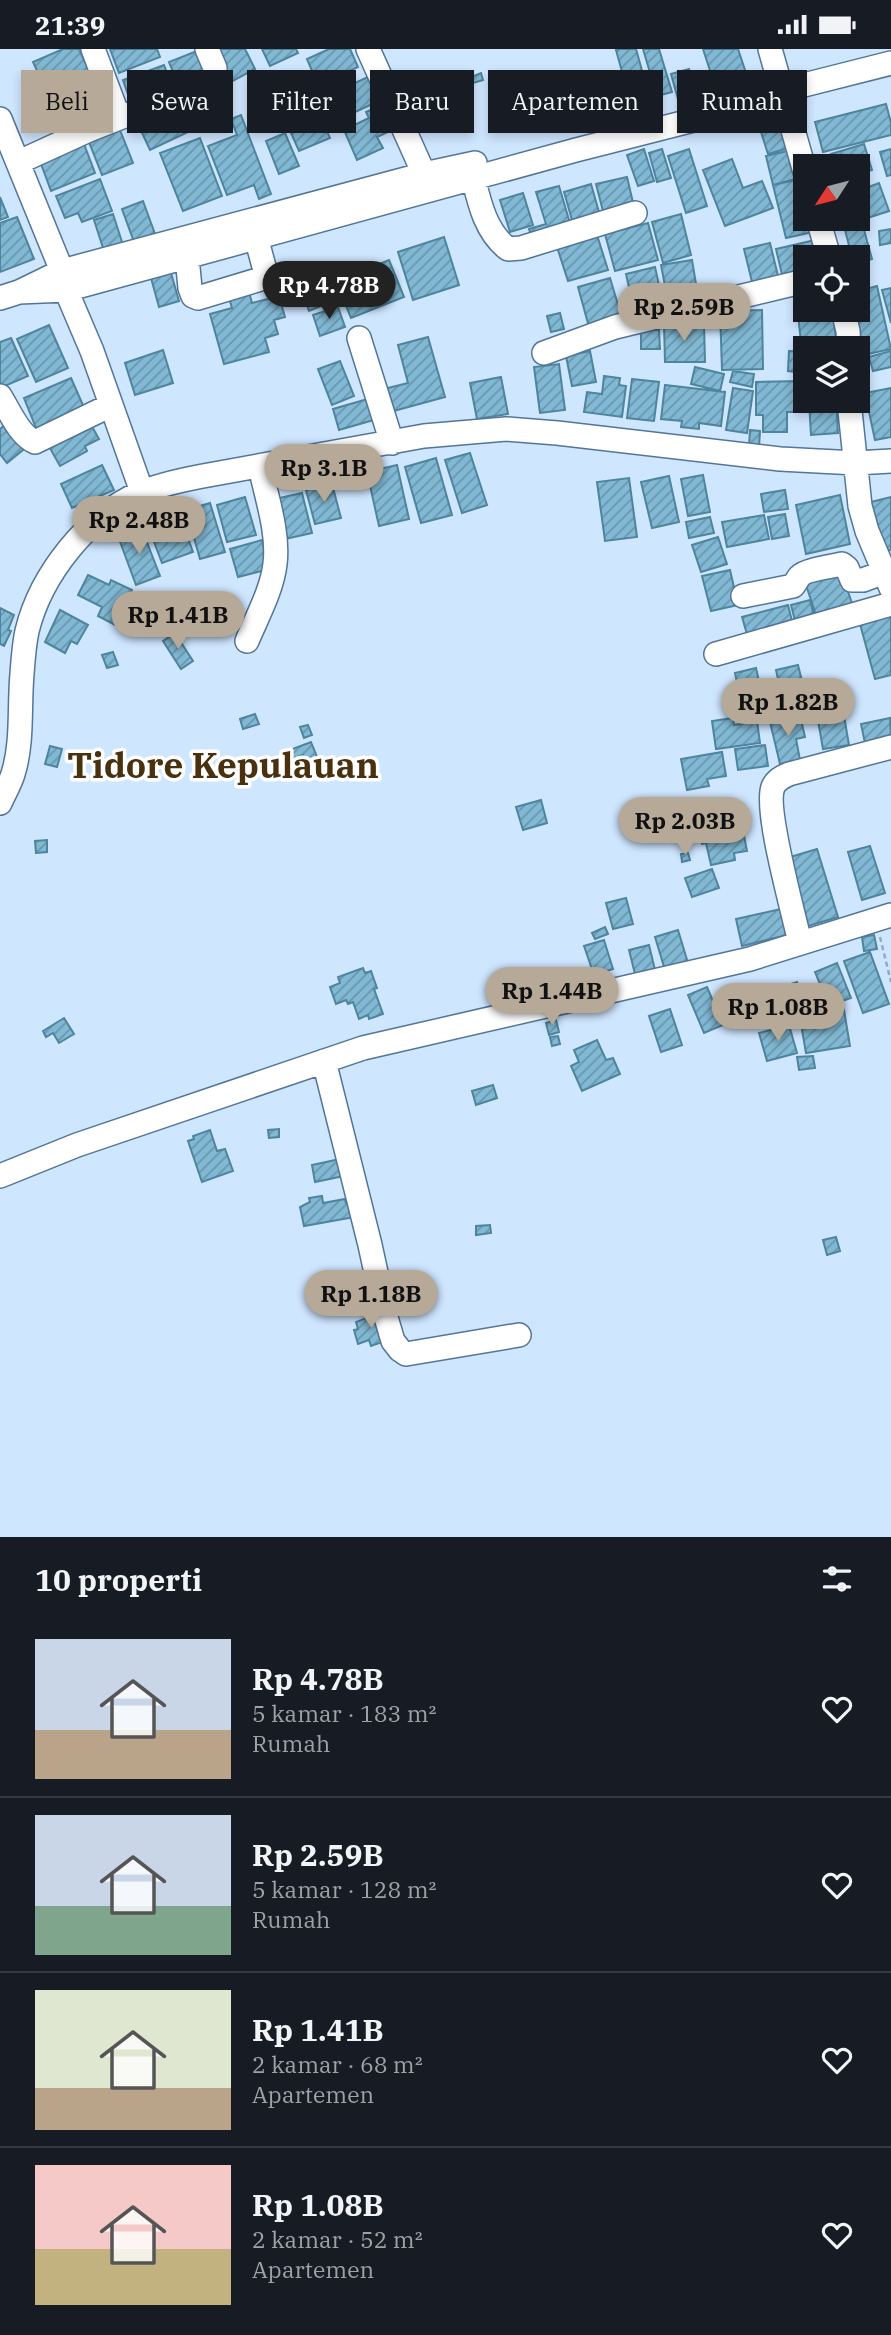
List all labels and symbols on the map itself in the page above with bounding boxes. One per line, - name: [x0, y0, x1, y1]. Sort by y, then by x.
- north arrow: [793, 154, 870, 231]
- pin: Rp 4.78B: [257, 261, 401, 321]
- pin: Rp 2.59B: [612, 283, 756, 343]
- pin: Rp 3.1B: [259, 445, 389, 504]
- pin: Rp 2.48B: [67, 497, 211, 556]
- pin: Rp 1.41B: [106, 591, 250, 651]
- pin: Rp 1.82B: [716, 679, 860, 738]
- district label: Tidore Kepulauan: [67, 742, 379, 788]
- pin: Rp 2.03B: [613, 797, 757, 857]
- pin: Rp 1.44B: [480, 967, 624, 1027]
- pin: Rp 1.08B: [706, 983, 850, 1043]
- pin: Rp 1.18B: [299, 1271, 443, 1330]

